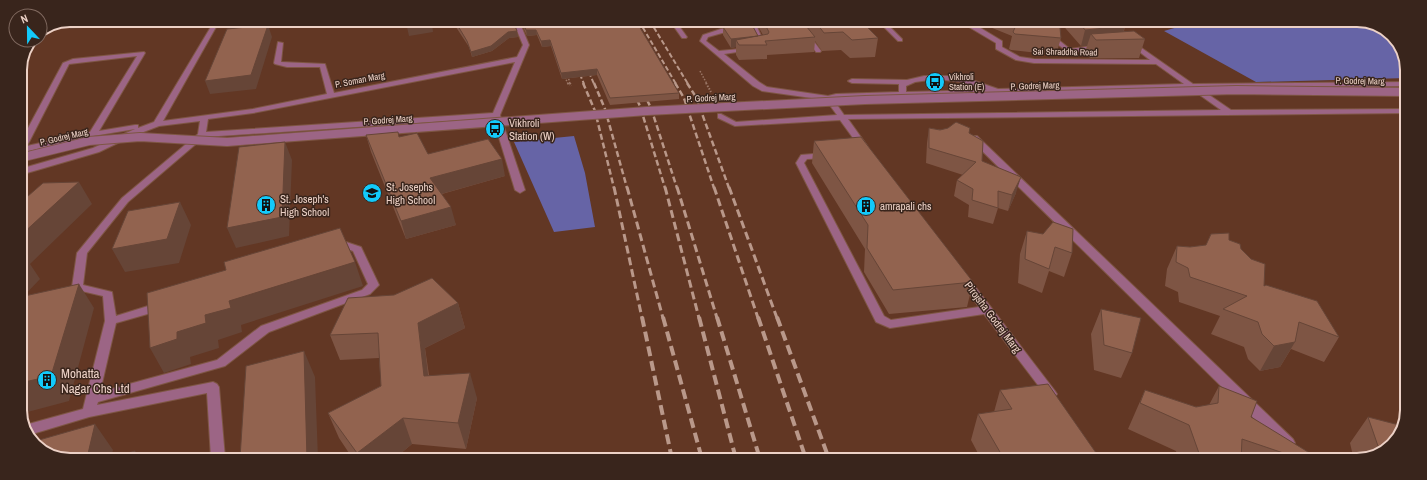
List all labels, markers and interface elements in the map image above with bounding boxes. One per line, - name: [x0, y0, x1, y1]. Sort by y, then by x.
- north arrow: [8, 8, 48, 48]
- text: N: [19, 11, 30, 26]
- street label: Sai Shraddha Road: [1032, 45, 1098, 59]
- street label: P. Soman Marg: [334, 69, 387, 91]
- bus stop icon: Vikhroli Station (E): [924, 71, 946, 93]
- place label: Vikhroli Station (E): [949, 71, 985, 93]
- street label: P. Godrej Marg: [1335, 75, 1386, 87]
- street label: P. Godrej Marg: [1010, 79, 1061, 93]
- street label: P. Godrej Marg: [686, 91, 737, 105]
- street label: P. Godrej Marg: [363, 112, 414, 128]
- place label: Vikhroli Station (W): [509, 116, 555, 143]
- bus stop icon: Vikhroli Station (W): [484, 118, 506, 140]
- street label: P. Godrej Marg: [39, 125, 90, 148]
- place label: St. Josephs High School: [386, 180, 435, 207]
- school or university icon: St. Josephs High School: [361, 182, 383, 204]
- place label: St. Joseph's High School: [280, 192, 329, 219]
- building icon: St. Joseph's High School: [255, 194, 277, 216]
- building icon: amrapali chs: [855, 195, 877, 217]
- place label: amrapali chs: [880, 199, 932, 213]
- street label: Pirojsha Godrej Marg: [962, 279, 1024, 355]
- place label: Mohatta Nagar Chs Ltd: [61, 365, 130, 397]
- building icon: Mohatta Nagar Chs Ltd: [36, 369, 58, 391]

